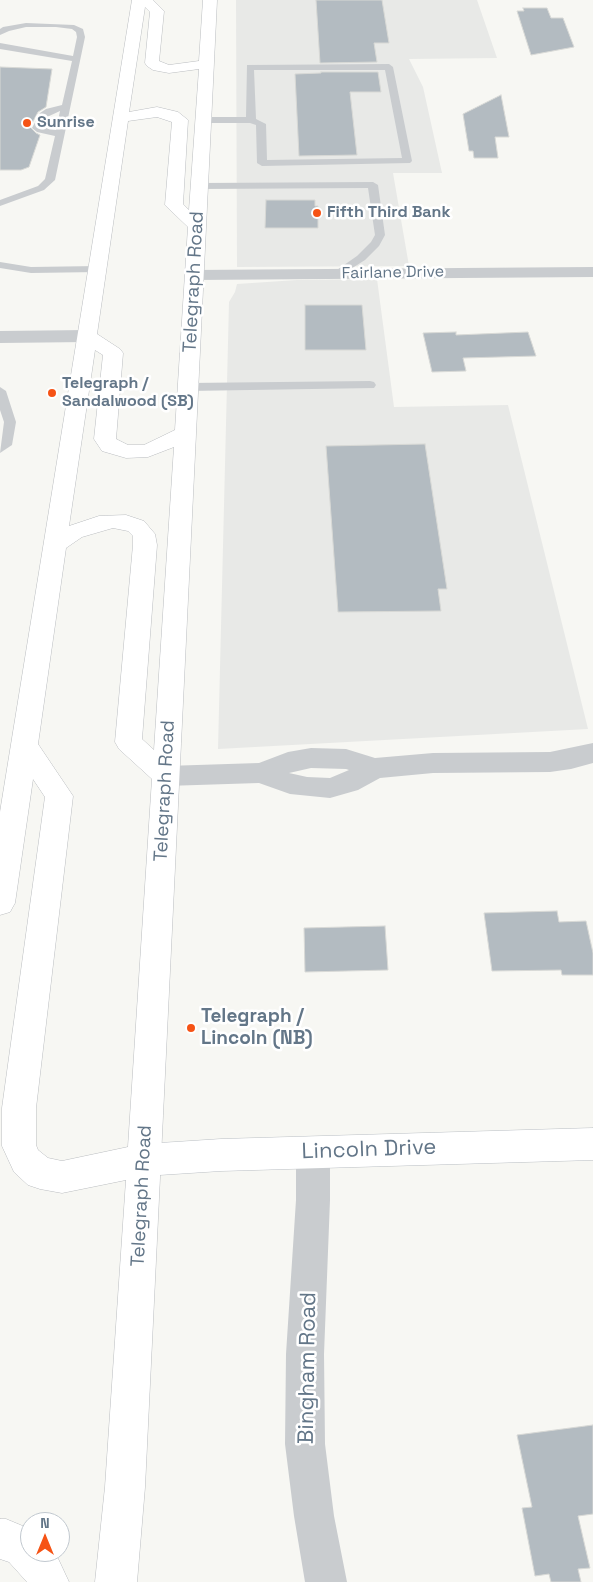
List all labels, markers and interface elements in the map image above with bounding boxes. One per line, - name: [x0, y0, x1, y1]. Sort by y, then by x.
- place label: Sunrise: [37, 113, 95, 133]
- marker: Sunrise: [21, 117, 33, 129]
- place label: Fifth Third Bank: [327, 203, 450, 223]
- marker: Fifth Third Bank: [311, 207, 323, 219]
- street label: Telegraph Road: [179, 211, 209, 353]
- street label: Fairlane Drive: [342, 263, 444, 283]
- place label: Telegraph / Sandalwood (SB): [62, 374, 194, 412]
- marker: Telegraph / Sandalwood (SB): [46, 387, 58, 399]
- street label: Telegraph Road: [150, 720, 180, 862]
- place label: Telegraph / Lincoln (NB): [201, 1006, 313, 1050]
- marker: Telegraph / Lincoln (NB): [185, 1022, 197, 1034]
- street label: Telegraph Road: [127, 1125, 157, 1267]
- street label: Lincoln Drive: [301, 1134, 437, 1166]
- street label: Bingham Road: [293, 1292, 323, 1444]
- north arrow: [20, 1512, 70, 1562]
- text: N: [40, 1514, 50, 1532]

